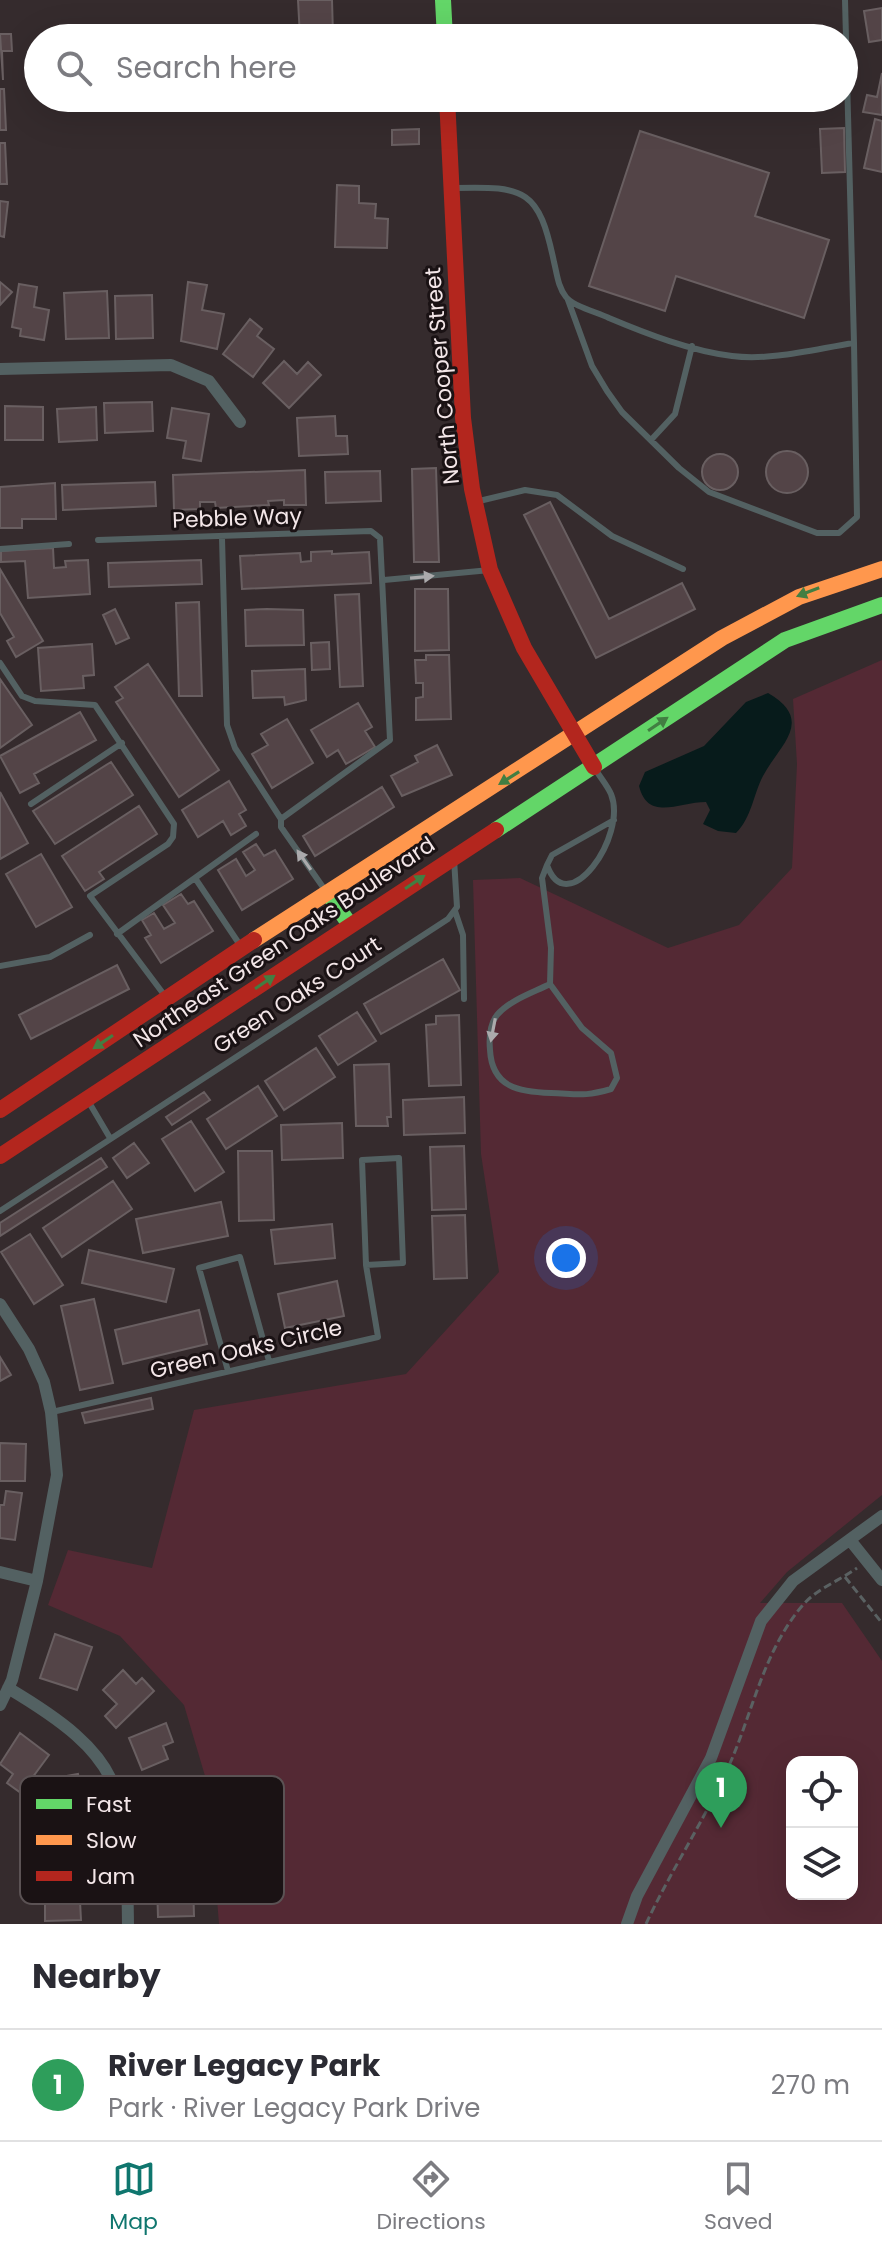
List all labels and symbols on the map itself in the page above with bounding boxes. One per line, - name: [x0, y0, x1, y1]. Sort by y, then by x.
- street label: North Cooper Street: [417, 266, 467, 486]
- street label: Pebble Way: [172, 500, 303, 536]
- one-way arrow: [410, 570, 435, 583]
- one-way arrow: [796, 586, 820, 599]
- one-way arrow: [648, 717, 669, 732]
- one-way arrow: [498, 770, 520, 784]
- street label: Northeast Green Oaks Boulevard: [127, 829, 441, 1055]
- one-way arrow: [297, 850, 312, 871]
- one-way arrow: [404, 875, 425, 890]
- street label: Green Oaks Court: [207, 929, 387, 1061]
- one-way arrow: [255, 974, 276, 989]
- one-way arrow: [486, 1018, 498, 1043]
- one-way arrow: [93, 1034, 114, 1049]
- your location: [546, 1238, 586, 1278]
- street label: Green Oaks Circle: [147, 1312, 345, 1386]
- pin: 1: [695, 1762, 747, 1828]
- legend: [20, 1776, 284, 1904]
- text: Fast: [86, 1789, 131, 1820]
- text: Slow: [86, 1825, 136, 1856]
- text: Jam: [86, 1861, 135, 1892]

